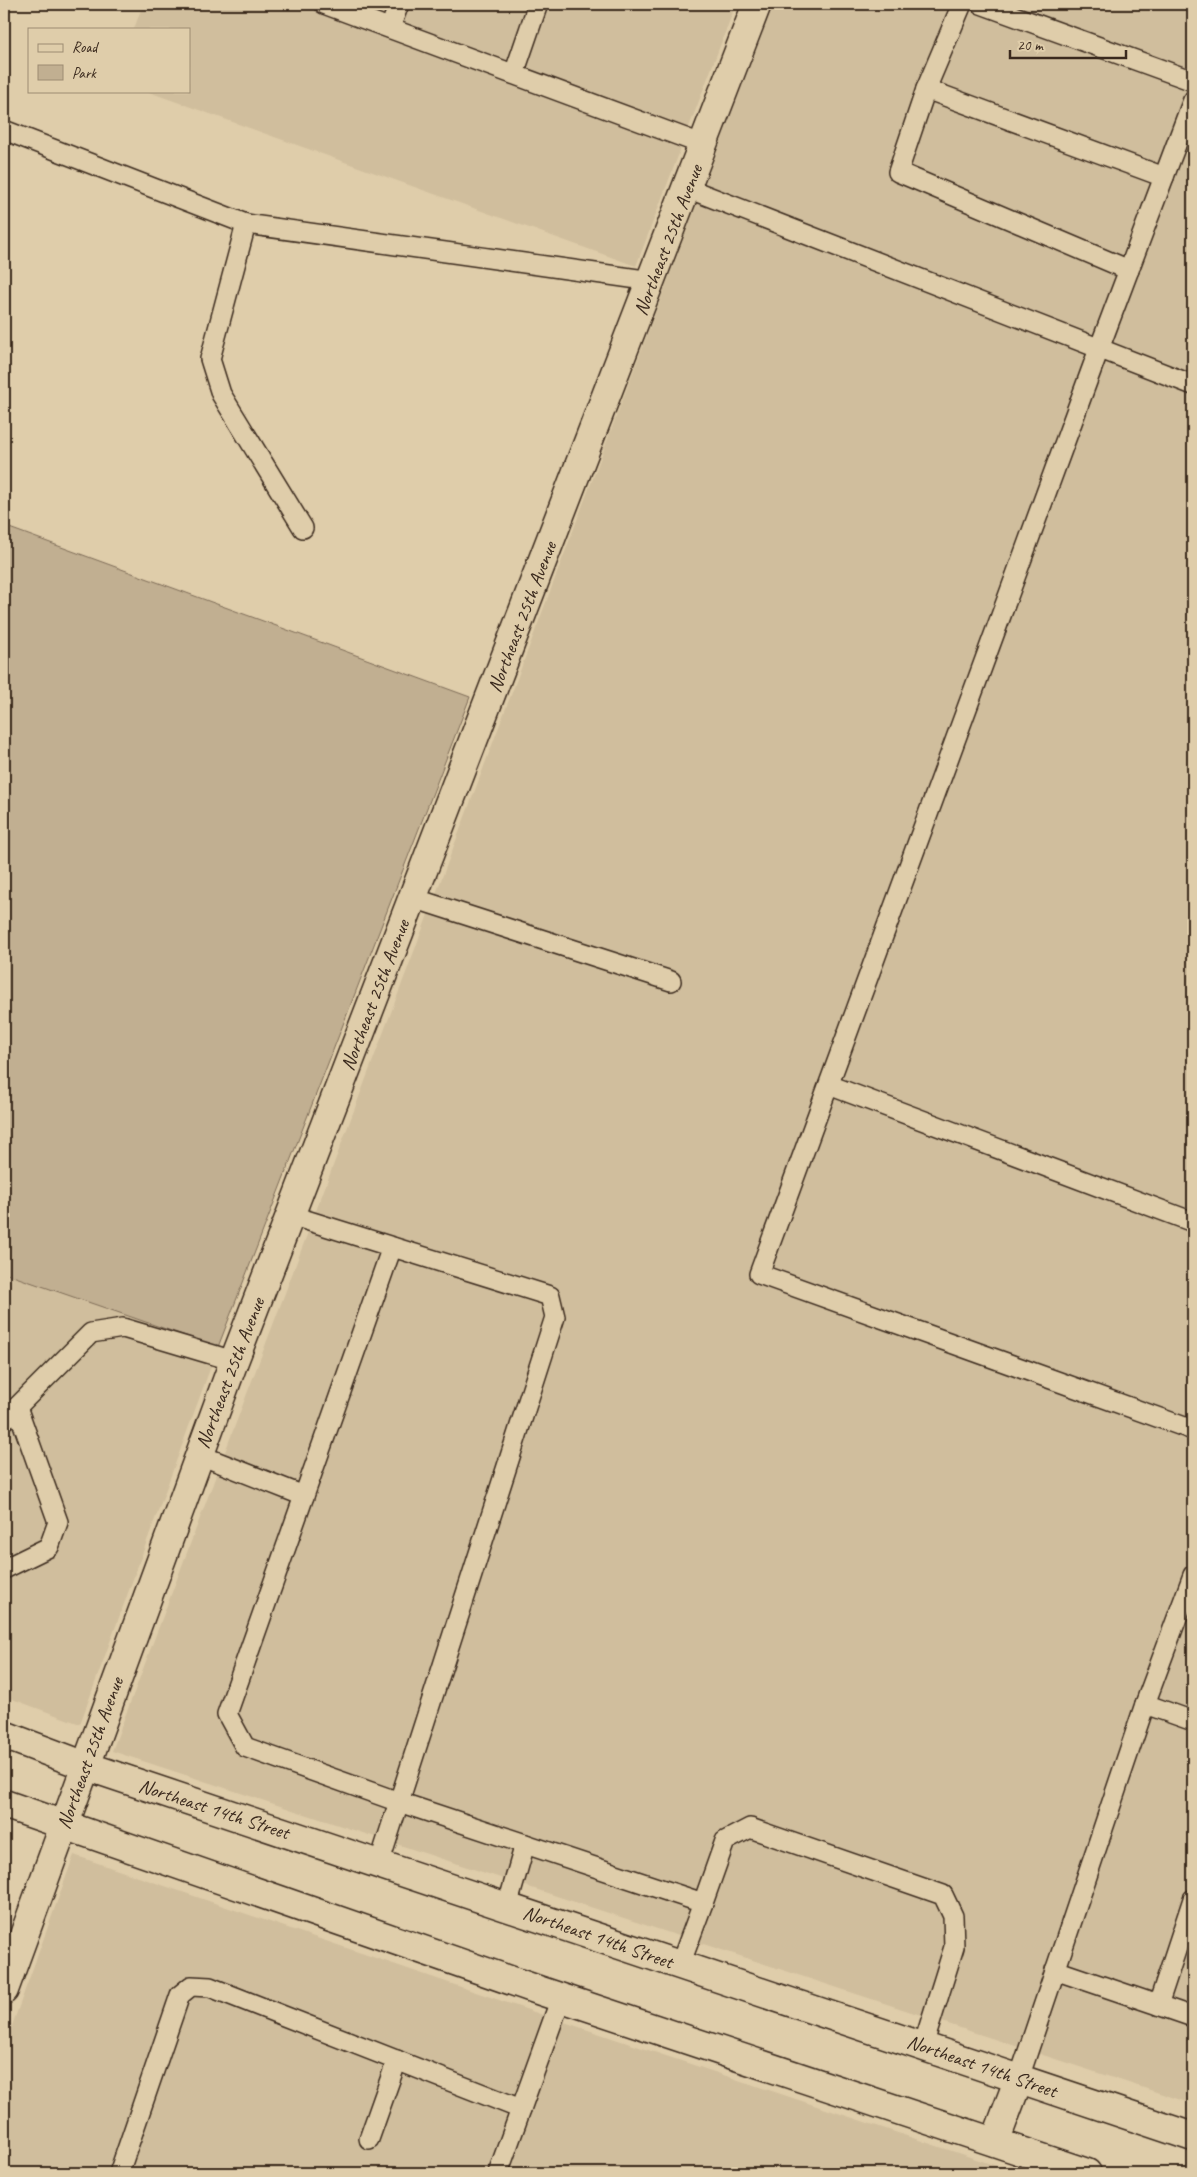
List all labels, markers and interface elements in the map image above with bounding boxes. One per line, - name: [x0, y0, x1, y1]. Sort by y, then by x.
- legend: [28, 28, 190, 92]
- scale bar: [1010, 28, 1126, 60]
- text: 20 m: [1017, 36, 1044, 55]
- text: Road: [72, 38, 99, 57]
- text: Park: [72, 64, 97, 83]
- street label: Northeast 25th Avenue: [628, 160, 709, 319]
- street label: Northeast 25th Avenue: [482, 537, 563, 696]
- street label: Northeast 25th Avenue: [335, 915, 416, 1074]
- street label: Northeast 25th Avenue: [190, 1293, 271, 1452]
- street label: Northeast 25th Avenue: [51, 1672, 130, 1832]
- street label: Northeast 14th Street: [136, 1773, 295, 1846]
- street label: Northeast 14th Street: [520, 1900, 678, 1975]
- street label: Northeast 14th Street: [904, 2029, 1062, 2104]

